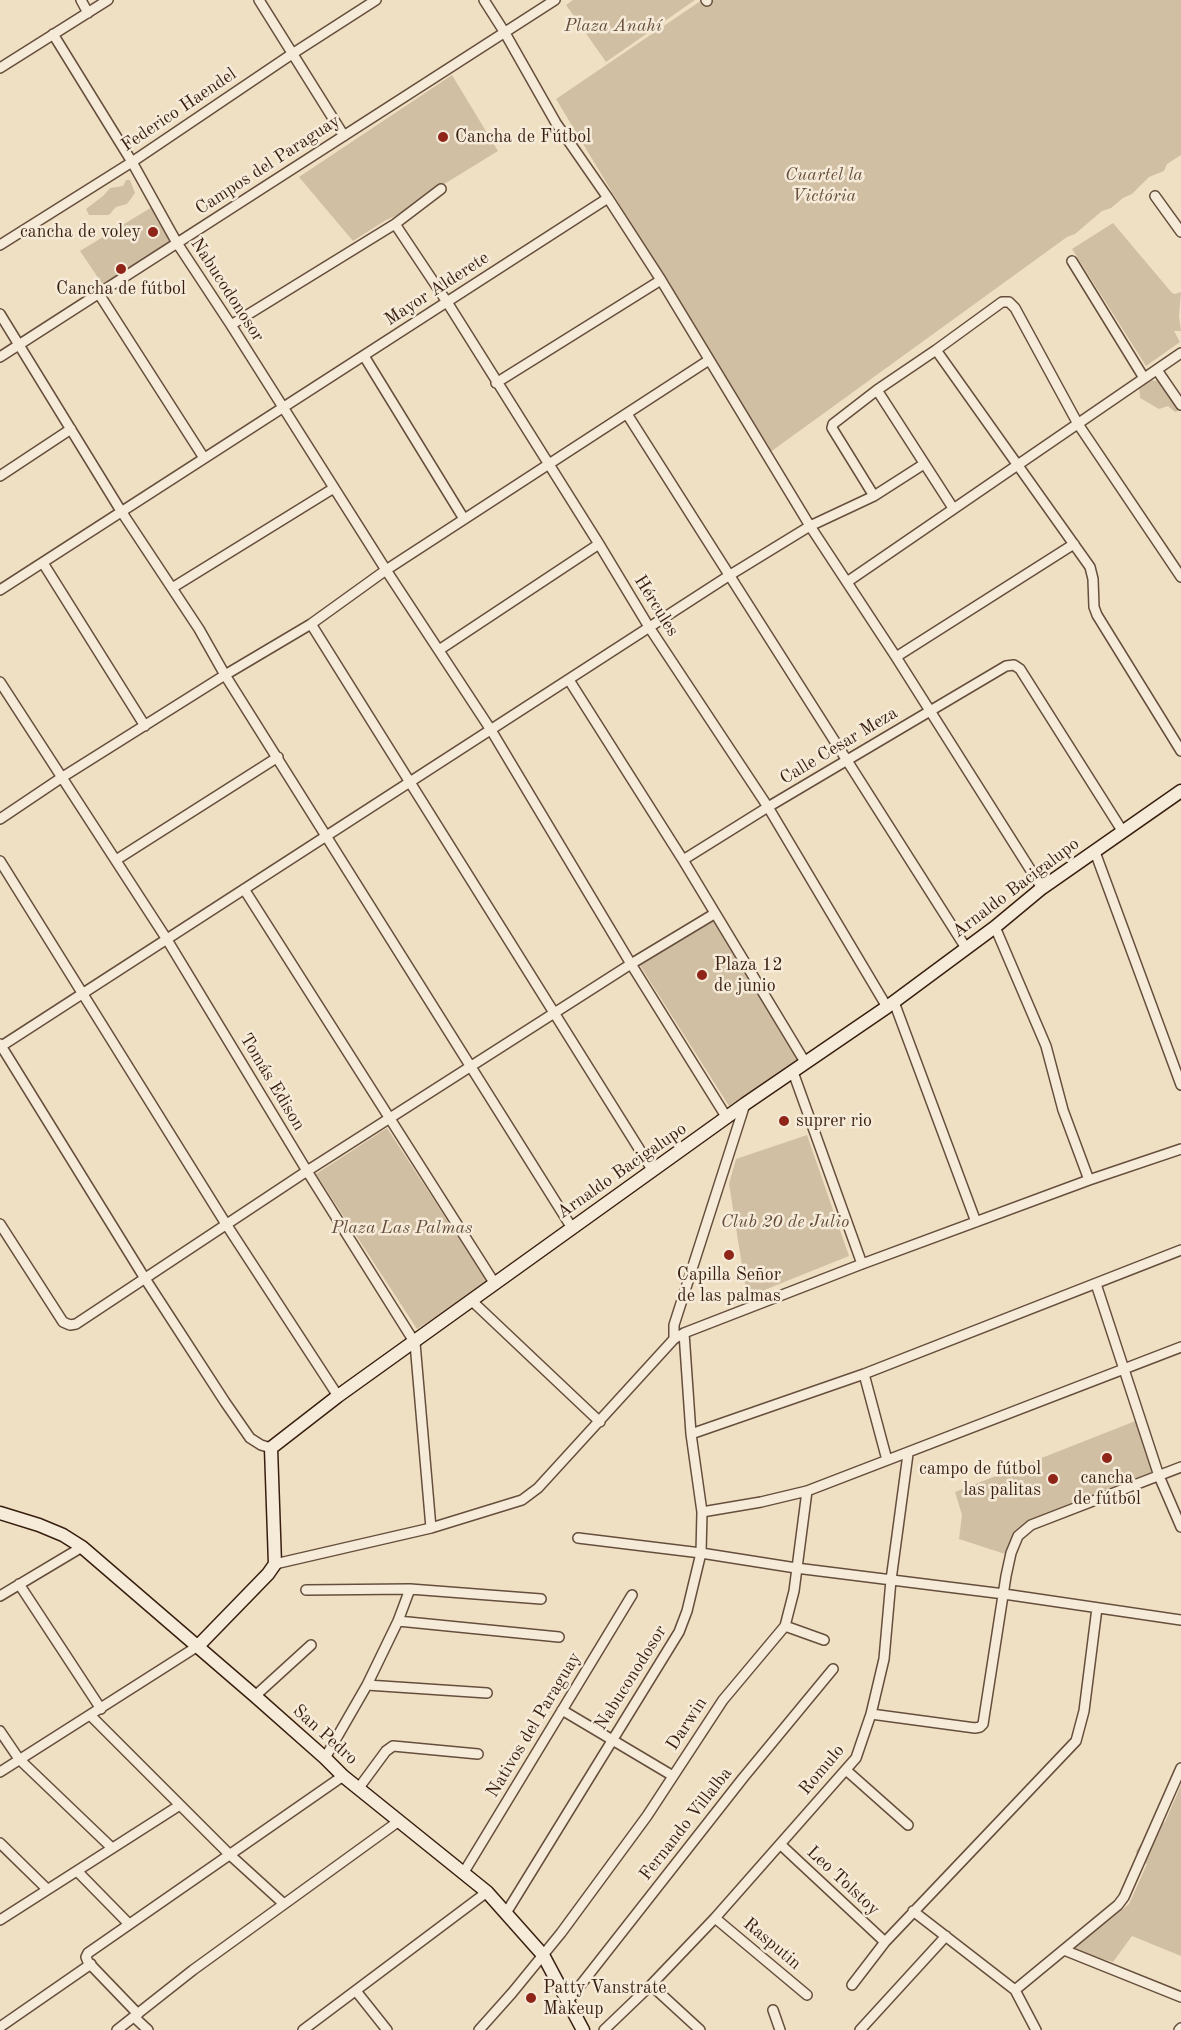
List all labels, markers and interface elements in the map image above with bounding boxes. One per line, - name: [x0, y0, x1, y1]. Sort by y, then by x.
- park label: Plaza Anahí: [564, 15, 662, 37]
- street label: Federico Haendel: [117, 63, 241, 157]
- street label: Campos del Paraguay: [192, 110, 344, 220]
- place label: Cancha de Fútbol: [455, 126, 591, 148]
- marker: Cancha de Fútbol: [436, 130, 450, 144]
- park label: Cuartel la Victória: [785, 164, 863, 207]
- place label: cancha de voley: [20, 221, 141, 243]
- marker: cancha de voley: [146, 225, 160, 239]
- street label: Nabucodonosor: [185, 234, 269, 346]
- street label: Mayor Alderete: [381, 247, 493, 331]
- marker: Cancha de fútbol: [114, 262, 128, 276]
- place label: Cancha de fútbol: [56, 278, 186, 300]
- street label: Hércules: [629, 571, 683, 641]
- street label: Calle Cesar Meza: [776, 702, 902, 790]
- street label: Arnaldo Bacigalupo: [948, 833, 1084, 943]
- place label: Plaza 12 de junio: [714, 954, 783, 996]
- marker: Plaza 12 de junio: [695, 968, 709, 982]
- street label: Tomás Edison: [234, 1029, 310, 1135]
- place label: suprer rio: [796, 1110, 872, 1132]
- marker: suprer rio: [777, 1114, 791, 1128]
- street label: Arnaldo Bacigalupo: [553, 1118, 691, 1224]
- park label: Club 20 de Julio: [721, 1211, 849, 1233]
- park label: Plaza Las Palmas: [331, 1217, 473, 1239]
- marker: Capilla Señor de las palmas: [722, 1248, 736, 1262]
- place label: Capilla Señor de las palmas: [677, 1264, 781, 1306]
- marker: cancha de fútbol: [1100, 1451, 1114, 1465]
- place label: campo de fútbol las palitas: [919, 1458, 1041, 1500]
- place label: cancha de fútbol: [1073, 1467, 1141, 1510]
- marker: campo de fútbol las palitas: [1046, 1472, 1060, 1486]
- street label: Nabuconodosor: [590, 1622, 672, 1734]
- street label: Nativos del Paraguay: [482, 1648, 586, 1802]
- street label: Darwin: [662, 1693, 712, 1755]
- street label: San Pedro: [288, 1700, 362, 1770]
- street label: Romulo: [795, 1740, 849, 1800]
- street label: Fernando Villalba: [635, 1763, 737, 1885]
- street label: Leo Tolstoy: [802, 1842, 884, 1920]
- street label: Rasputin: [738, 1913, 806, 1975]
- place label: Patty Vanstrate Makeup: [543, 1977, 667, 2020]
- marker: Patty Vanstrate Makeup: [524, 1991, 538, 2005]

